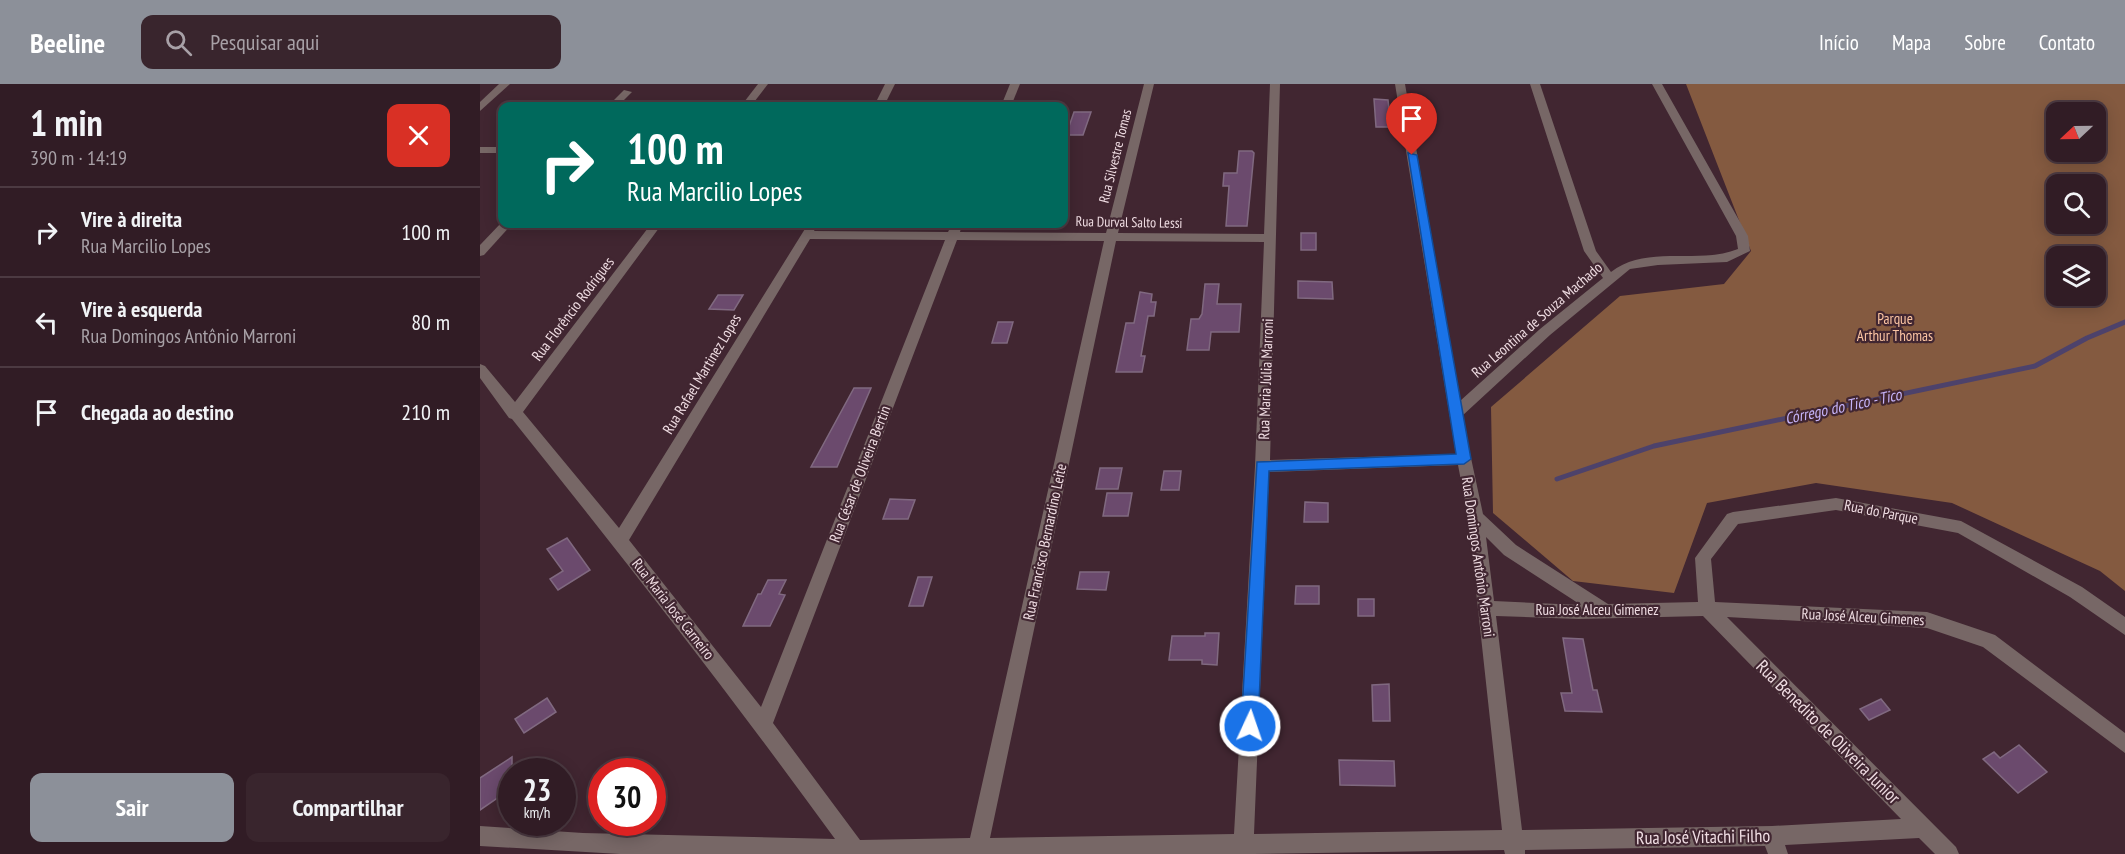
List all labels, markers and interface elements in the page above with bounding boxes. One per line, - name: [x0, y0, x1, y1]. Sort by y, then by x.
- search box: [141, 15, 561, 69]
- text: Beeline: [30, 24, 105, 61]
- icon: search: [162, 26, 195, 59]
- text: Pesquisar aqui: [210, 28, 320, 56]
- text: Início: [1819, 29, 1859, 56]
- text: Mapa: [1892, 29, 1931, 56]
- text: Sobre: [1964, 29, 2006, 56]
- text: Contato: [2039, 29, 2095, 56]
- pin: [1386, 93, 1437, 155]
- text: 1 min: [30, 99, 103, 146]
- icon: arrive: [1395, 102, 1428, 135]
- north arrow: [2046, 102, 2106, 162]
- map controls: [2046, 102, 2106, 306]
- button: close: [387, 104, 450, 167]
- street label: Rua Silvestre Tomas: [1095, 107, 1135, 205]
- text: 100 m: [627, 121, 724, 176]
- icon: right: [528, 126, 606, 204]
- text: 390 m · 14:19: [30, 145, 127, 171]
- text: Rua Marcilio Lopes: [627, 174, 802, 208]
- button: search: [2046, 174, 2106, 234]
- text: Vire à direita: [81, 205, 182, 233]
- street label: Rua Durval Salto Lessi: [1075, 212, 1183, 232]
- icon: right: [30, 216, 63, 249]
- text: 100 m: [401, 218, 450, 246]
- text: Rua Marcilio Lopes: [81, 233, 211, 259]
- button: layers: [2046, 246, 2106, 306]
- street label: Rua Florêncio Rodrigues: [527, 253, 618, 364]
- street label: Rua Leontina de Souza Machado: [1467, 258, 1606, 382]
- text: Vire à esquerda: [81, 295, 202, 323]
- icon: left: [30, 306, 63, 339]
- text: 80 m: [411, 308, 450, 336]
- park label: Parque Arthur Thomas: [1857, 309, 1933, 345]
- street label: Rua Rafael Martinez Lopes: [658, 310, 745, 437]
- street label: Rua Maria Júlia Marroni: [1254, 318, 1277, 440]
- text: Rua Domingos Antônio Marroni: [81, 323, 296, 349]
- water label: Córrego do Tico - Tico: [1783, 384, 1904, 428]
- icon: arrive: [30, 396, 63, 429]
- text: Chegada ao destino: [81, 398, 234, 426]
- text: 210 m: [401, 398, 450, 426]
- street label: Rua César de Oliveira Bertin: [825, 403, 894, 545]
- street label: Rua Francisco Bernardino Leite: [1019, 462, 1070, 622]
- street label: Rua Domingos Antônio Marroni: [1458, 476, 1499, 638]
- street label: Rua do Parque: [1843, 495, 1920, 528]
- street label: Rua Maria José Carneiro: [628, 554, 719, 663]
- street label: Rua José Alceu Gimenez: [1535, 600, 1659, 619]
- street label: Rua José Alceu Gimenes: [1801, 604, 1925, 629]
- street label: Rua Benedito de Oliveira Junior: [1751, 655, 1905, 809]
- position arrow: [1218, 694, 1282, 758]
- speed limit sign: 30: [588, 758, 666, 836]
- text: 23: [523, 770, 551, 809]
- button: Sair: [30, 773, 234, 842]
- button: Compartilhar: [246, 773, 450, 842]
- text: km/h: [524, 803, 550, 822]
- street label: Rua José Vitachi Filho: [1636, 824, 1770, 849]

